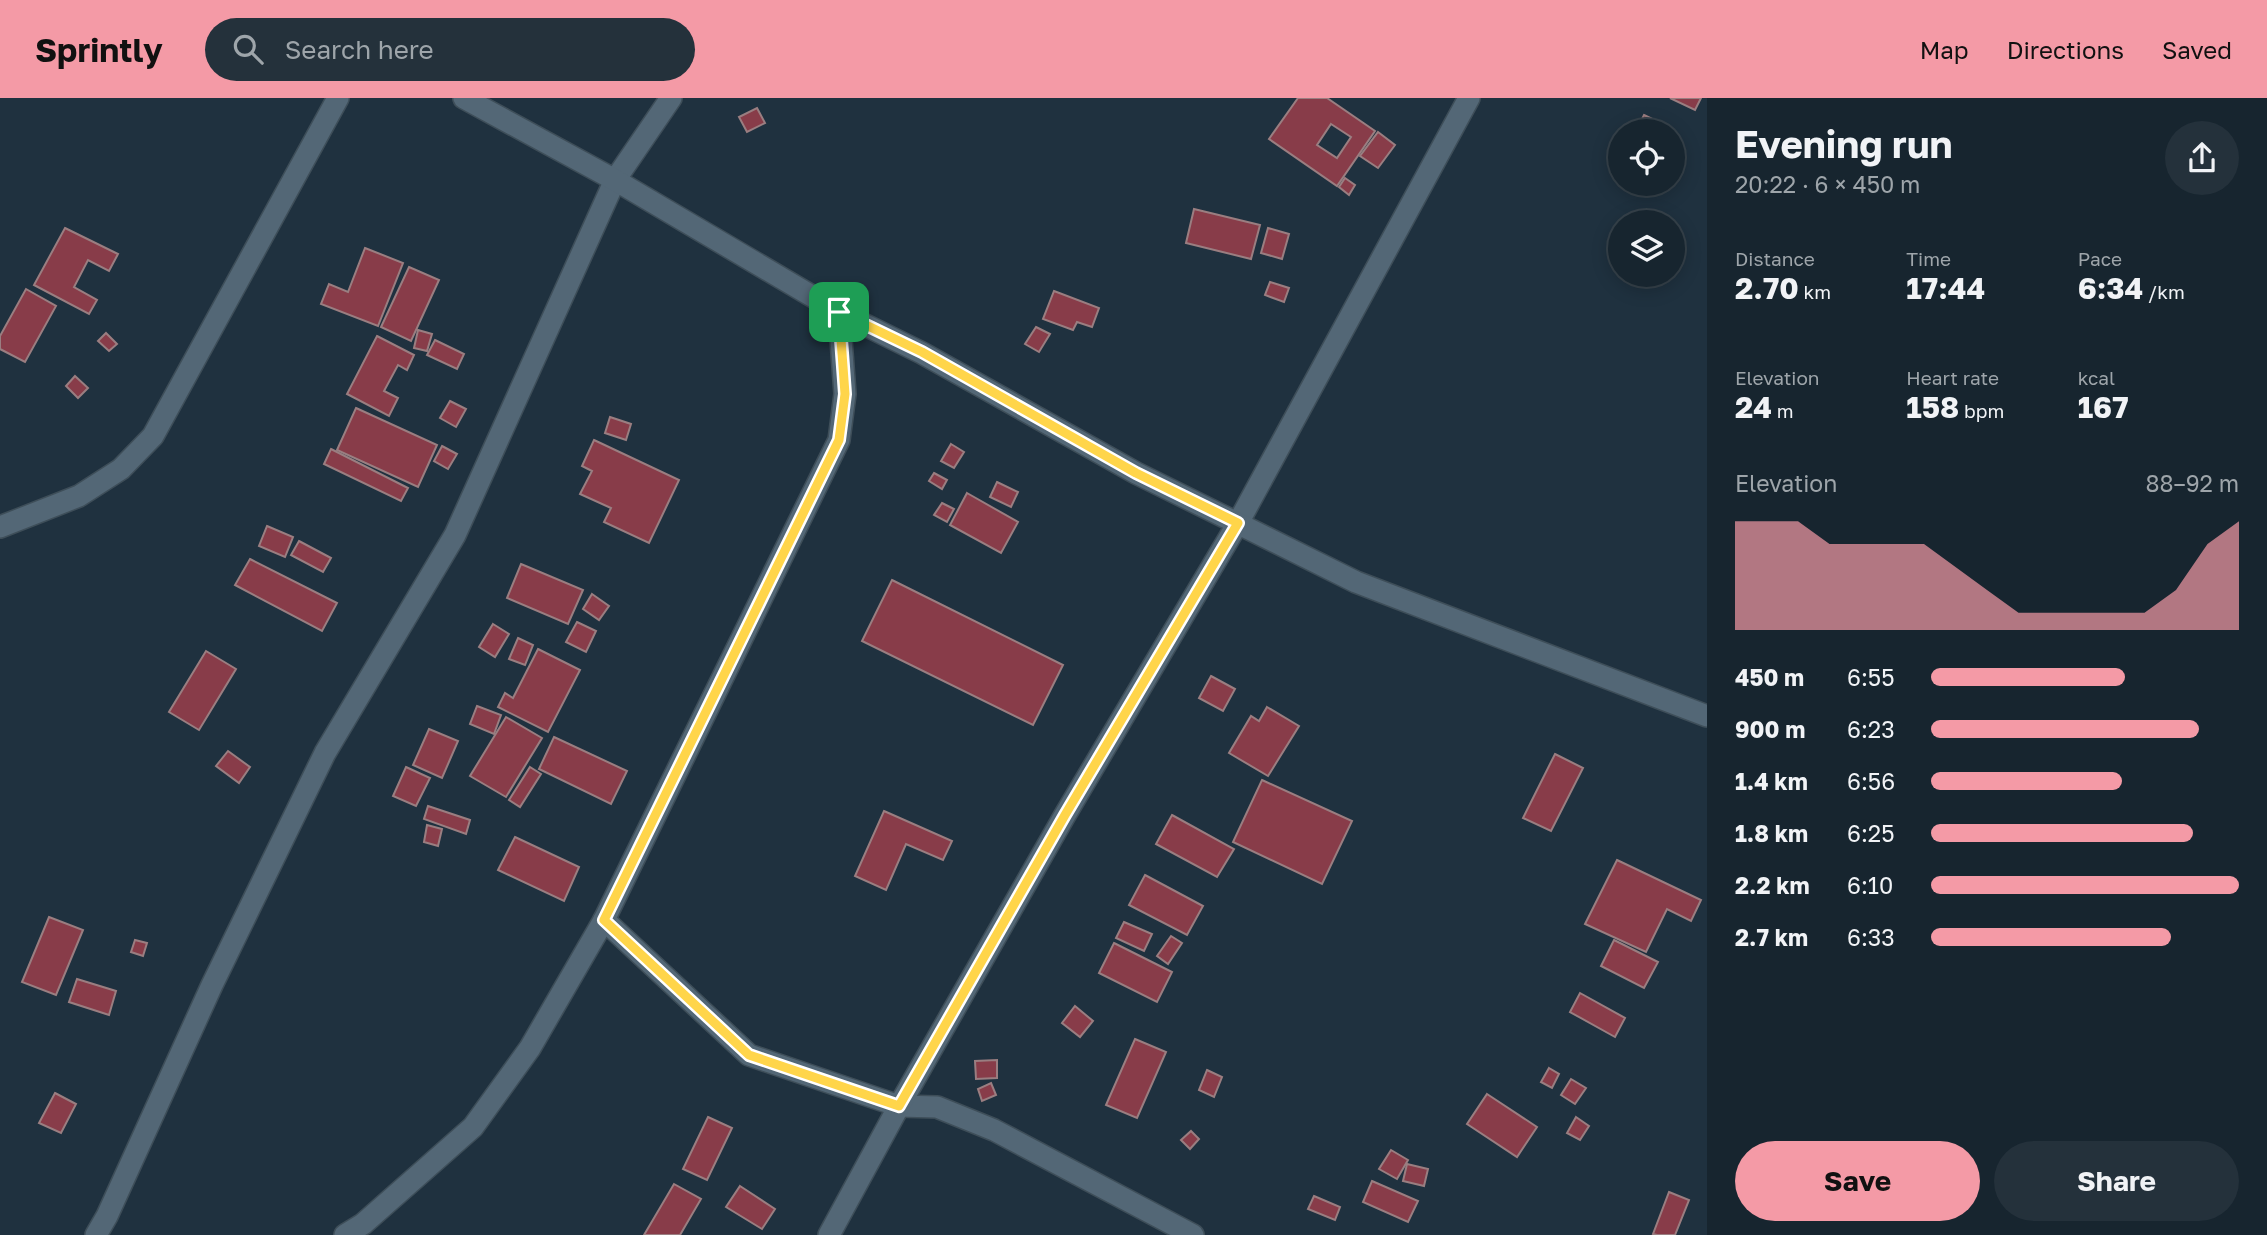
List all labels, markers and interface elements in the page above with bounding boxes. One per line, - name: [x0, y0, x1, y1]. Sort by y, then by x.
- search box: [205, 18, 695, 81]
- text: Sprintly: [35, 30, 163, 69]
- icon: search: [229, 30, 267, 68]
- text: Search here: [285, 34, 434, 65]
- text: Map: [1920, 35, 1969, 64]
- text: Directions: [2007, 35, 2124, 64]
- text: Saved: [2162, 35, 2232, 64]
- map controls: [1608, 119, 1685, 287]
- button: locate: [1608, 119, 1685, 196]
- text: Evening run: [1735, 121, 1953, 166]
- button: share: [2165, 121, 2239, 195]
- text: 20:22 · 6 × 450 m: [1735, 170, 1920, 198]
- button: layers: [1608, 210, 1685, 287]
- text: Distance: [1735, 247, 1815, 270]
- text: Time: [1906, 247, 1951, 270]
- text: Pace: [2078, 247, 2122, 270]
- text: 2.70: [1735, 270, 1799, 306]
- text: 17:44: [1906, 270, 1985, 306]
- text: 6:34: [2078, 270, 2143, 306]
- text: km: [1799, 280, 1831, 303]
- text: /km: [2143, 280, 2185, 303]
- pin: [809, 282, 869, 342]
- icon: arrive: [820, 293, 858, 331]
- text: Elevation: [1735, 366, 1820, 389]
- text: Heart rate: [1906, 366, 1999, 389]
- text: kcal: [2078, 366, 2115, 389]
- text: 24: [1735, 389, 1772, 425]
- text: 158: [1906, 389, 1959, 425]
- text: 167: [2078, 389, 2129, 425]
- text: m: [1772, 399, 1794, 422]
- text: bpm: [1959, 399, 2004, 422]
- text: Elevation: [1735, 469, 1837, 497]
- text: 88–92 m: [2145, 469, 2239, 497]
- text: 450 m: [1735, 663, 1804, 691]
- text: 6:55: [1847, 663, 1895, 691]
- text: 900 m: [1735, 715, 1805, 743]
- text: 6:23: [1847, 715, 1895, 743]
- text: 1.4 km: [1735, 767, 1808, 795]
- text: 6:56: [1847, 767, 1895, 795]
- text: 1.8 km: [1735, 819, 1808, 847]
- text: 6:25: [1847, 819, 1895, 847]
- text: 2.2 km: [1735, 871, 1810, 899]
- text: 6:10: [1847, 871, 1893, 899]
- text: 2.7 km: [1735, 923, 1808, 951]
- text: 6:33: [1847, 923, 1895, 951]
- button: Save: [1735, 1141, 1980, 1221]
- button: Share: [1994, 1141, 2239, 1221]

